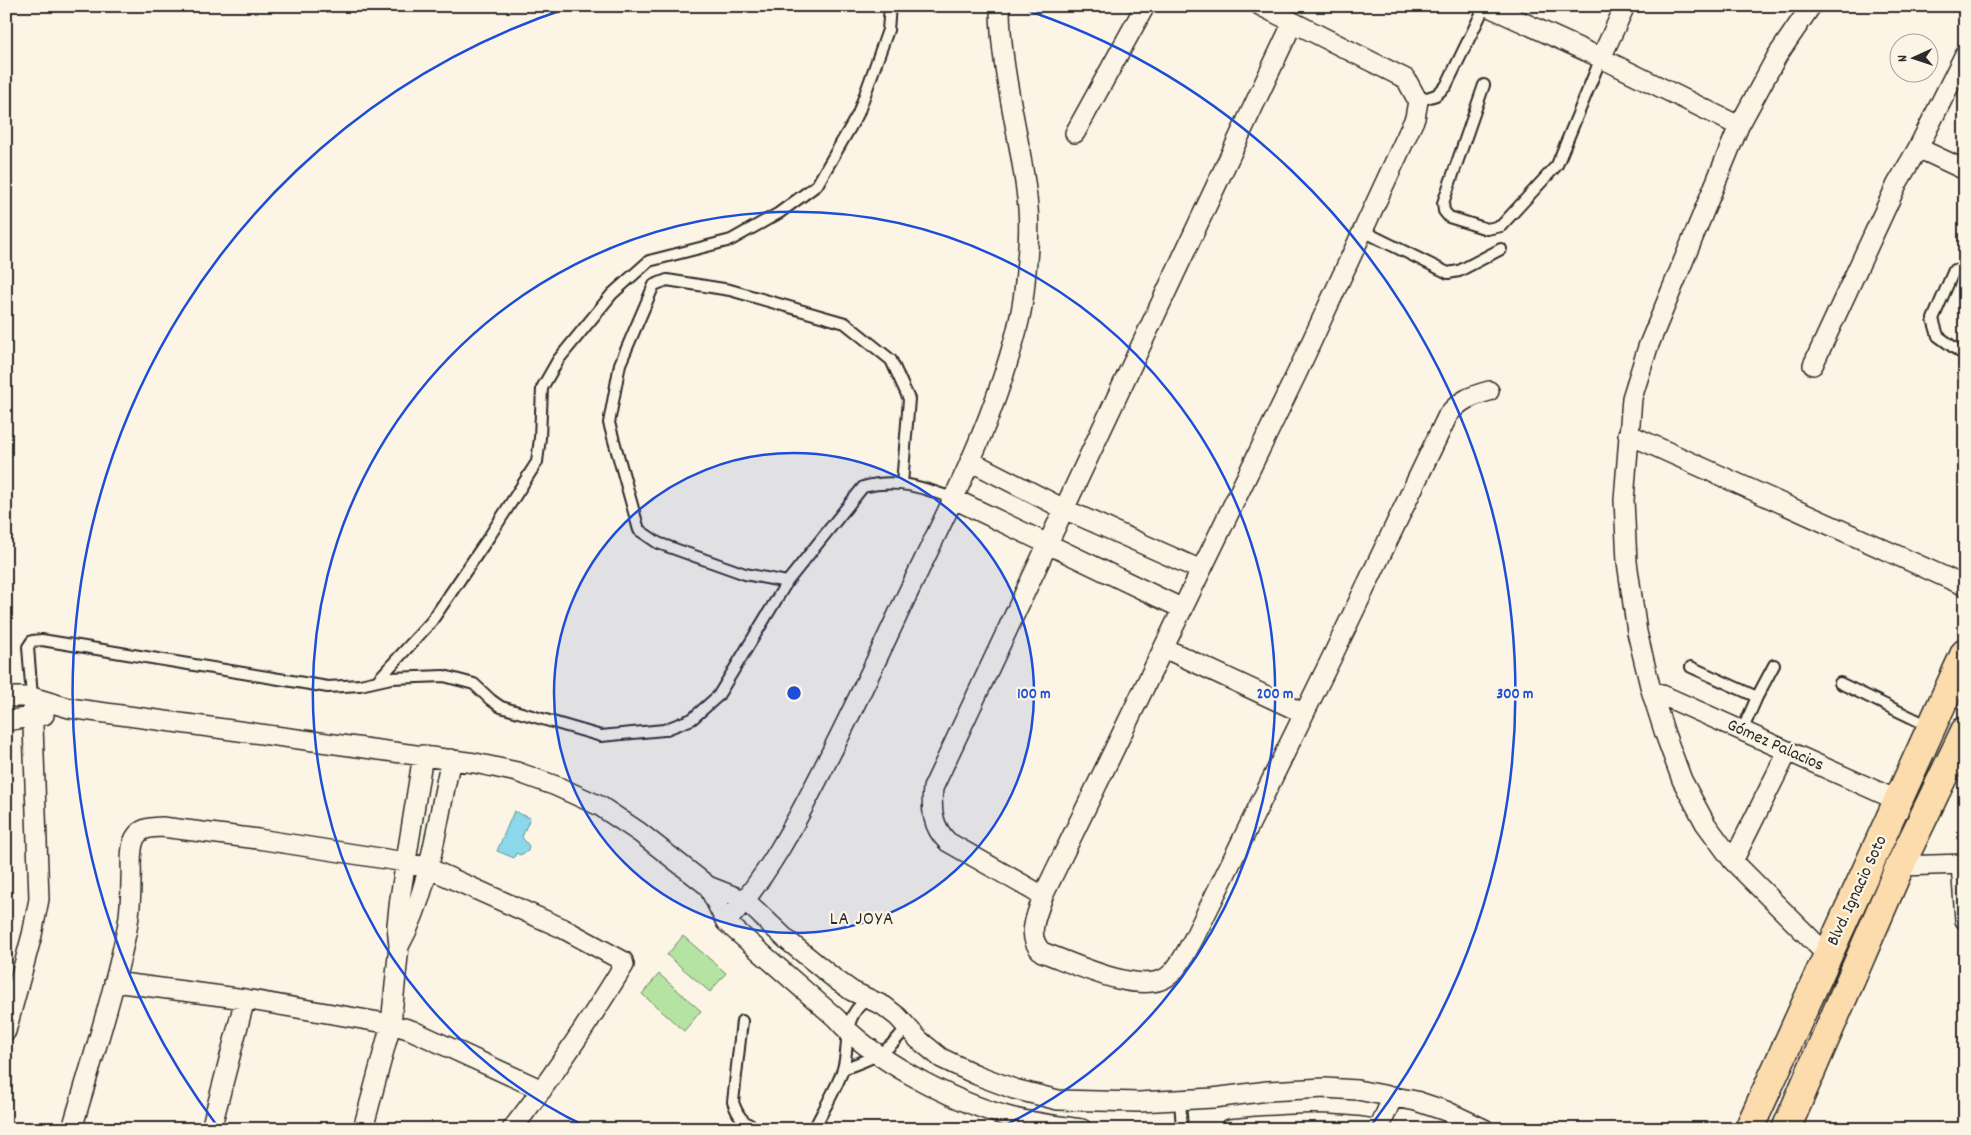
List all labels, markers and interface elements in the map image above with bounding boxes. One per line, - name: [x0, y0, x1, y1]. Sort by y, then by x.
- north arrow: [1888, 32, 1938, 82]
- text: N: [1893, 55, 1913, 63]
- centre of rings: [785, 684, 803, 702]
- text: 100 m: [1017, 684, 1051, 706]
- text: 200 m: [1257, 684, 1293, 706]
- text: 300 m: [1497, 684, 1533, 706]
- street label: Gómez Palacios: [1722, 713, 1828, 779]
- street label: Blvd. Ignacio Soto: [1821, 832, 1895, 950]
- district label: LA JOYA: [830, 907, 894, 934]

